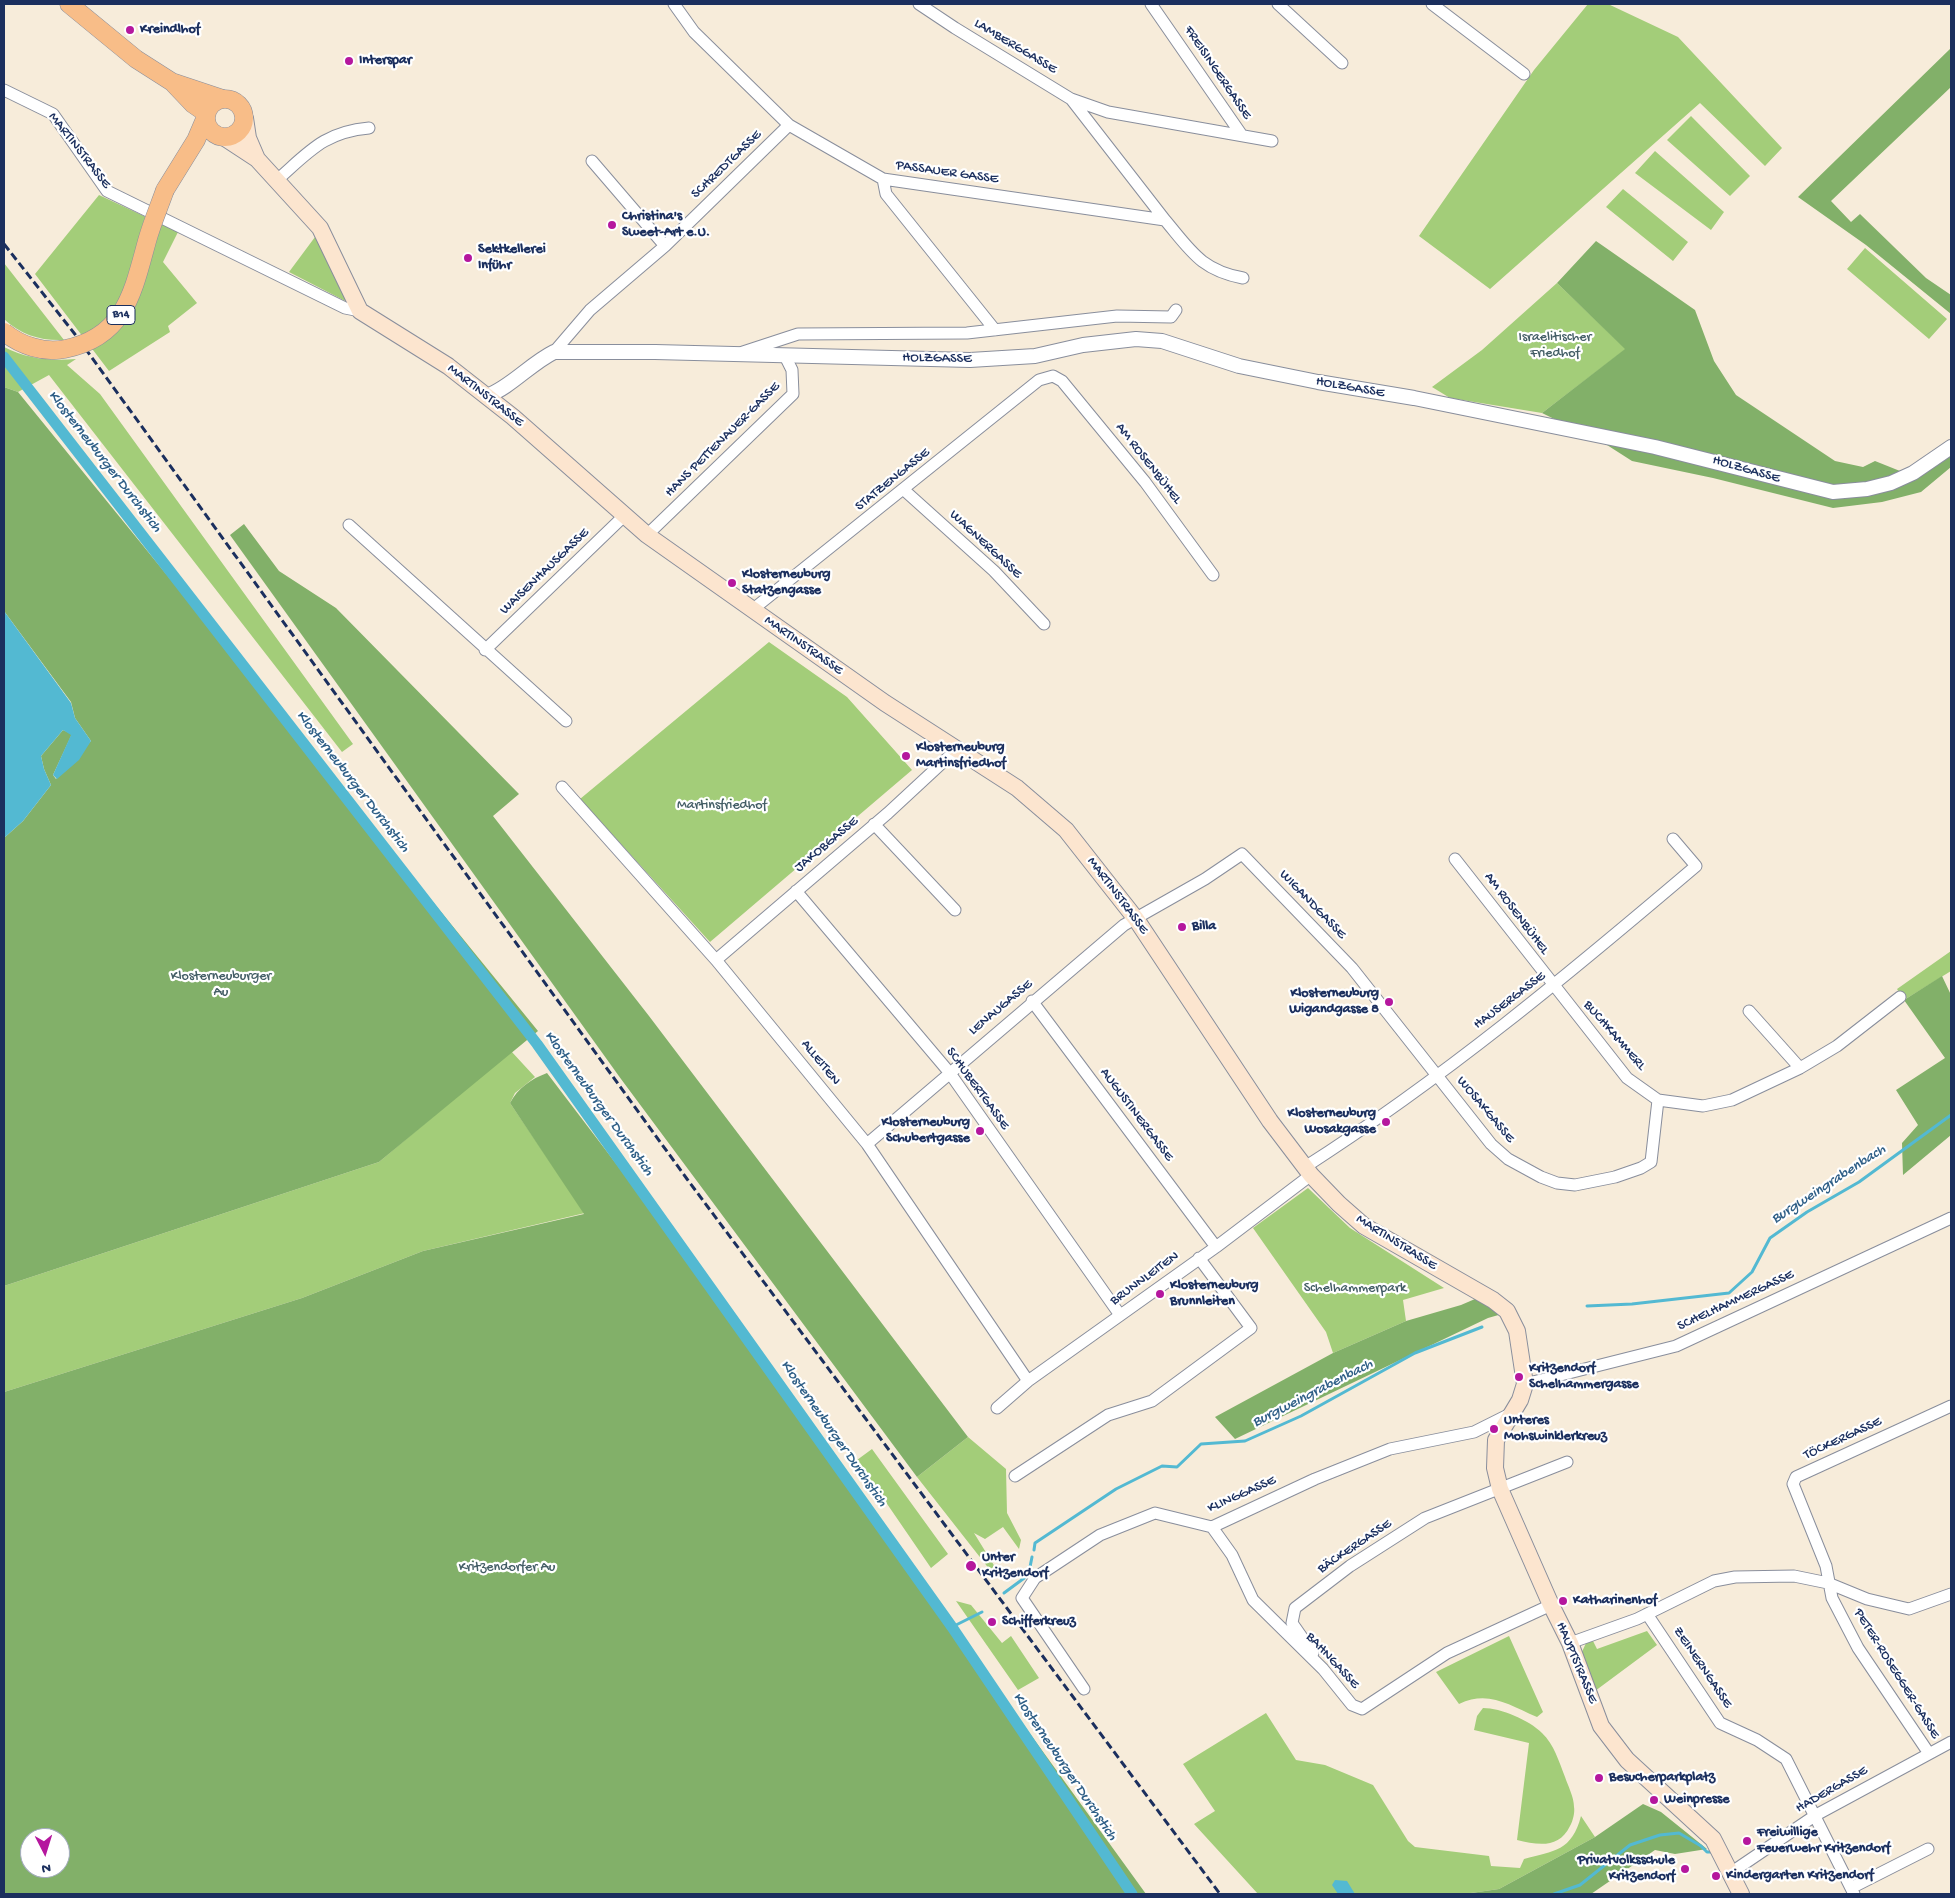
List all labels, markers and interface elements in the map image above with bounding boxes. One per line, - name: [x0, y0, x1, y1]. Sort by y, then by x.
- street label: LAMBERGGASSE: [970, 16, 1060, 78]
- place label: Kreindlhof: [140, 22, 200, 38]
- street label: FREISINGERGASSE: [1179, 23, 1255, 123]
- marker: Kreindlhof: [124, 24, 136, 36]
- place label: Interspar: [359, 53, 412, 69]
- marker: Interspar: [343, 55, 355, 67]
- street label: MARTINSTRASSE: [44, 109, 114, 193]
- street label: SCHREDTGASSE: [688, 127, 766, 203]
- street label: PASSAUER GASSE: [895, 157, 999, 189]
- place label: Christina's Sweet-Art e.U.: [622, 209, 710, 242]
- marker: Christina's Sweet-Art e.U.: [606, 219, 618, 231]
- place label: Sektkellerei Inführ: [478, 242, 546, 274]
- marker: Sektkellerei Inführ: [462, 252, 474, 264]
- road number: B14: [107, 306, 135, 324]
- park label: Israelitischer Friedhof: [1519, 330, 1591, 362]
- street label: HOLZGASSE: [902, 350, 972, 368]
- street label: MARTINSTRASSE: [443, 361, 527, 431]
- street label: HOLZGASSE: [1314, 374, 1386, 402]
- street label: HANS PETTENAUER-GASSE: [662, 379, 784, 501]
- water label: Klosterneuburger Durchstich: [43, 388, 165, 536]
- street label: AM ROSENBÜHEL: [1111, 420, 1185, 508]
- street label: STATZENGASSE: [852, 445, 934, 515]
- street label: HOLZGASSE: [1710, 452, 1782, 488]
- street label: WAGNERGASSE: [945, 507, 1025, 583]
- street label: WAISENHAUSGASSE: [497, 525, 593, 619]
- place label: Klosterneuburg Statzengasse: [742, 567, 830, 600]
- marker: Klosterneuburg Statzengasse: [726, 577, 738, 589]
- street label: MARTINSTRASSE: [760, 613, 846, 679]
- water label: Klosterneuburger Durchstich: [291, 708, 413, 856]
- place label: Klosterneuburg Martinsfriedhof: [916, 740, 1006, 772]
- marker: Klosterneuburg Martinsfriedhof: [900, 750, 912, 762]
- park label: Martinsfriedhof: [677, 798, 767, 814]
- street label: JAKOBGASSE: [792, 814, 862, 876]
- street label: MARTINSTRASSE: [1082, 854, 1152, 938]
- street label: WIGANDGASSE: [1275, 867, 1349, 943]
- street label: AM ROSENBÜHEL: [1480, 870, 1552, 958]
- place label: Billa: [1192, 919, 1216, 935]
- marker: Billa: [1176, 921, 1188, 933]
- park label: Klosterneuburger Au: [171, 969, 271, 1002]
- street label: HAUSERGASSE: [1471, 969, 1549, 1033]
- street label: LENAUGASSE: [966, 976, 1036, 1040]
- place label: Klosterneuburg Wigandgasse 8: [1289, 986, 1379, 1019]
- marker: Klosterneuburg Wigandgasse 8: [1383, 996, 1395, 1008]
- street label: BUCHKAMMERL: [1579, 998, 1649, 1074]
- water label: Klosterneuburger Durchstich: [539, 1028, 657, 1180]
- street label: ALLEITEN: [797, 1037, 843, 1089]
- street label: SCHUBERTGASSE: [942, 1045, 1012, 1133]
- street label: AUGUSTINERGASSE: [1095, 1065, 1177, 1165]
- street label: WOSAKGASSE: [1452, 1073, 1518, 1147]
- place label: Klosterneuburg Wosakgasse: [1288, 1106, 1376, 1138]
- place label: Klosterneuburg Schubertgasse: [882, 1115, 970, 1148]
- marker: Klosterneuburg Wosakgasse: [1380, 1116, 1392, 1128]
- marker: Klosterneuburg Schubertgasse: [974, 1125, 986, 1137]
- water label: Burgweingrabenbach: [1768, 1141, 1890, 1229]
- street label: MARTINSTRASSE: [1352, 1211, 1440, 1275]
- street label: BRUNNLEITEN: [1107, 1248, 1183, 1310]
- street label: SCHELHAMMERGASSE: [1675, 1267, 1797, 1335]
- place label: Klosterneuburg Brunnleiten: [1170, 1278, 1258, 1310]
- park label: Schelhammerpark: [1304, 1281, 1406, 1297]
- marker: Klosterneuburg Brunnleiten: [1154, 1288, 1166, 1300]
- water label: Burgweingrabenbach: [1250, 1356, 1376, 1432]
- water label: Klosterneuburger Durchstich: [776, 1357, 890, 1511]
- place label: Kritzendorf Schelhammergasse: [1529, 1361, 1639, 1394]
- marker: Kritzendorf Schelhammergasse: [1513, 1371, 1525, 1383]
- place label: Unteres Mohswinklerkreuz: [1504, 1413, 1607, 1445]
- street label: TÖCKERGASSE: [1801, 1414, 1885, 1464]
- marker: Unteres Mohswinklerkreuz: [1488, 1423, 1500, 1435]
- street label: KLINGGASSE: [1205, 1472, 1279, 1518]
- street label: BÄCKERGASSE: [1315, 1516, 1395, 1578]
- place label: Unter Kritzendorf: [982, 1550, 1048, 1582]
- marker: Unter Kritzendorf: [964, 1559, 978, 1573]
- park label: Kritzendorfer Au: [459, 1560, 555, 1576]
- place label: Katharinenhof: [1573, 1593, 1657, 1609]
- marker: Katharinenhof: [1557, 1595, 1569, 1607]
- street label: PETER-ROSEGGER-GASSE: [1849, 1606, 1943, 1742]
- place label: Schifferkreuz: [1002, 1614, 1076, 1630]
- marker: Schifferkreuz: [986, 1616, 998, 1628]
- street label: HAUPTSTRASSE: [1551, 1620, 1601, 1706]
- street label: ZEINERNGASSE: [1669, 1624, 1735, 1712]
- street label: BAHNGASSE: [1302, 1629, 1362, 1693]
- water label: Klosterneuburger Durchstich: [1008, 1690, 1120, 1844]
- street label: HADERGASSE: [1793, 1763, 1871, 1817]
- place label: Besucherparkplatz: [1609, 1770, 1715, 1786]
- marker: Besucherparkplatz: [1593, 1772, 1605, 1784]
- place label: Weinpresse: [1664, 1792, 1729, 1808]
- marker: Weinpresse: [1648, 1794, 1660, 1806]
- place label: Freiwillige Feuerwehr Kritzendorf: [1757, 1825, 1890, 1858]
- north arrow: [20, 1828, 70, 1878]
- marker: Freiwillige Feuerwehr Kritzendorf: [1741, 1835, 1753, 1847]
- place label: Privatvolksschule Kritzendorf: [1577, 1853, 1675, 1885]
- text: N: [41, 1859, 52, 1876]
- marker: Privatvolksschule Kritzendorf: [1679, 1863, 1691, 1875]
- place label: Kindergarten Kritzendorf: [1726, 1868, 1874, 1884]
- marker: Kindergarten Kritzendorf: [1710, 1870, 1722, 1882]

